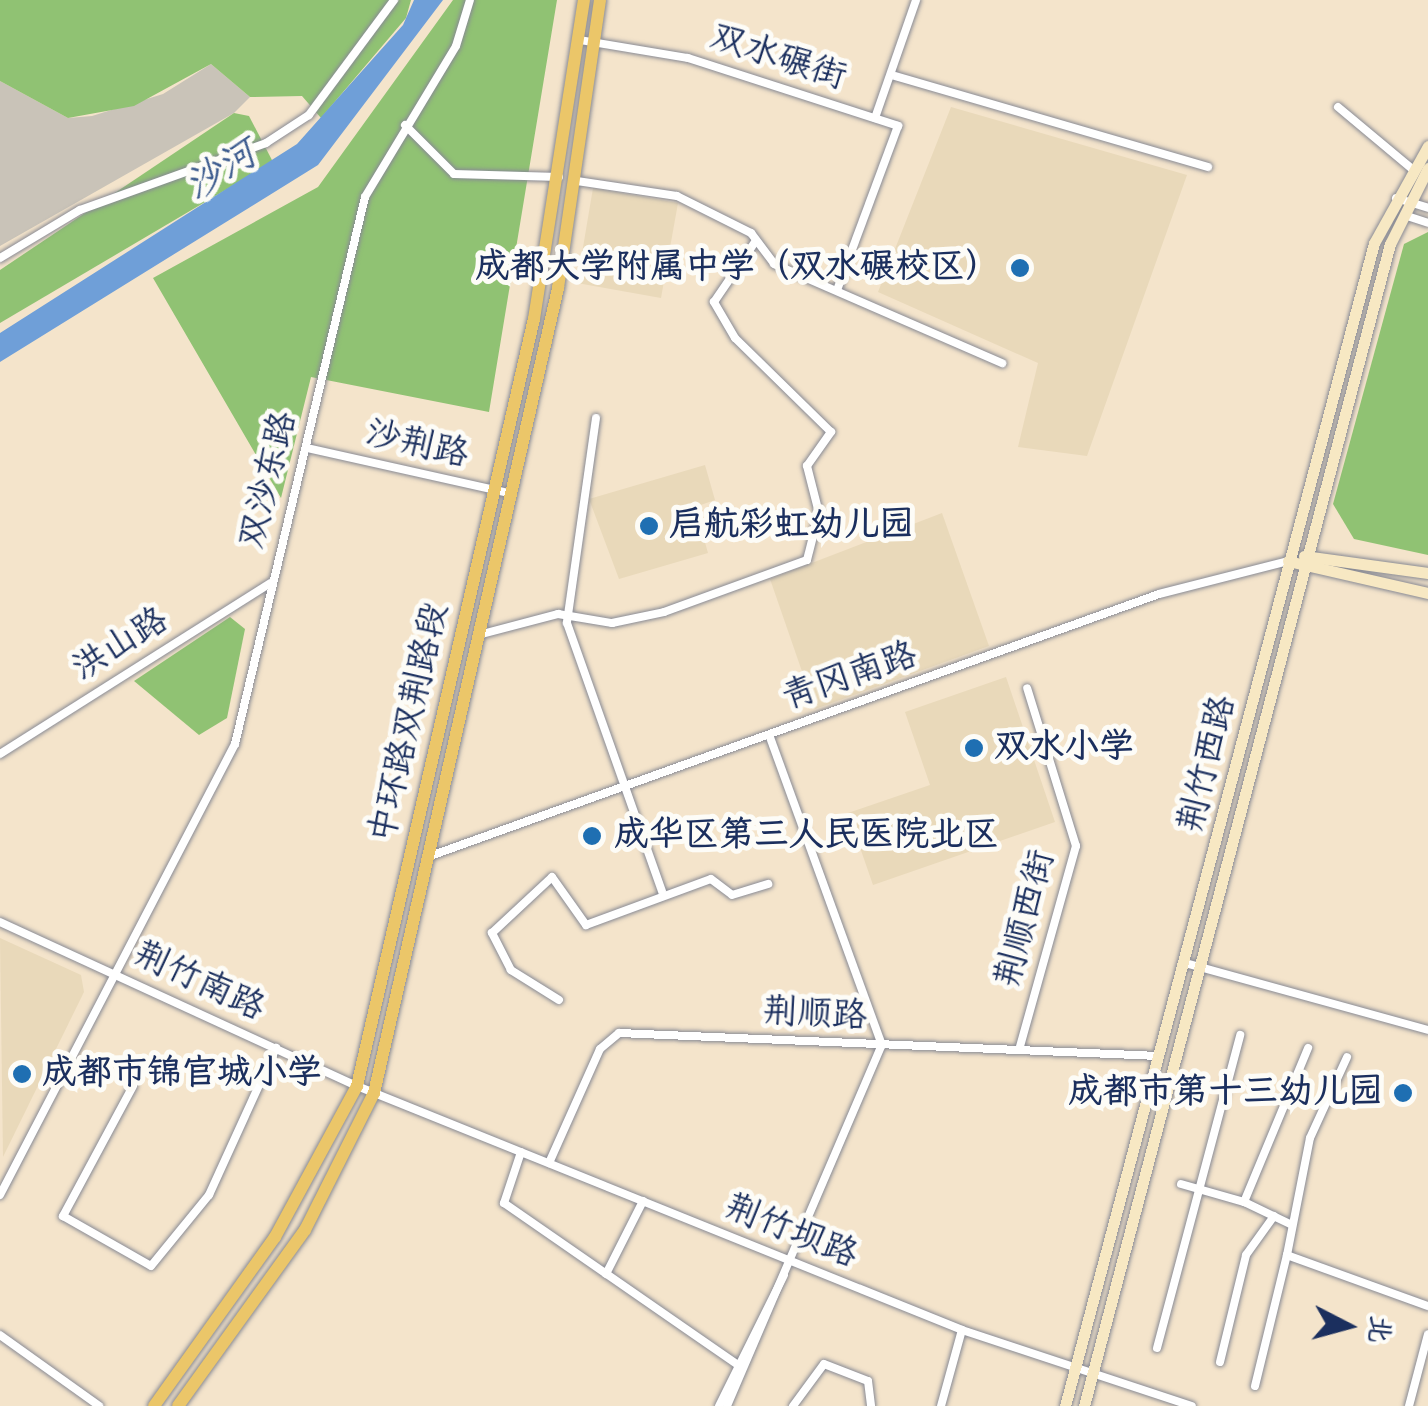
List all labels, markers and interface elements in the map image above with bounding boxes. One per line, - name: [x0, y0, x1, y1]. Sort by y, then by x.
- street label: 双水碾街: [705, 16, 851, 100]
- water label: 沙河: [178, 133, 266, 211]
- place label: 成都大学附属中学（双水碾校区）: [475, 247, 1000, 289]
- marker: 成都大学附属中学（双水碾校区）: [1009, 257, 1031, 279]
- street label: 双沙东路: [232, 407, 306, 553]
- street label: 沙荆路: [361, 413, 473, 477]
- place label: 启航彩虹幼儿园: [669, 505, 914, 547]
- marker: 启航彩虹幼儿园: [638, 515, 660, 537]
- street label: 洪山路: [65, 599, 177, 691]
- street label: 中环路双荆路段: [362, 599, 458, 847]
- street label: 青冈南路: [777, 634, 923, 720]
- street label: 荆竹西路: [1171, 691, 1245, 837]
- place label: 双水小学: [994, 727, 1134, 769]
- marker: 双水小学: [963, 737, 985, 759]
- place label: 成华区第三人民医院北区: [614, 815, 999, 857]
- marker: 成华区第三人民医院北区: [579, 823, 605, 849]
- street label: 荆顺西街: [988, 846, 1064, 992]
- street label: 荆竹南路: [127, 933, 271, 1031]
- street label: 荆顺路: [761, 991, 869, 1039]
- place label: 成都市锦官城小学: [42, 1053, 322, 1095]
- marker: 成都市锦官城小学: [11, 1063, 33, 1085]
- place label: 成都市第十三幼儿园: [1068, 1072, 1383, 1114]
- marker: 成都市第十三幼儿园: [1392, 1082, 1414, 1104]
- street label: 荆竹坝路: [718, 1186, 864, 1278]
- north arrow: [1298, 1276, 1398, 1376]
- text: 北: [1354, 1313, 1402, 1345]

